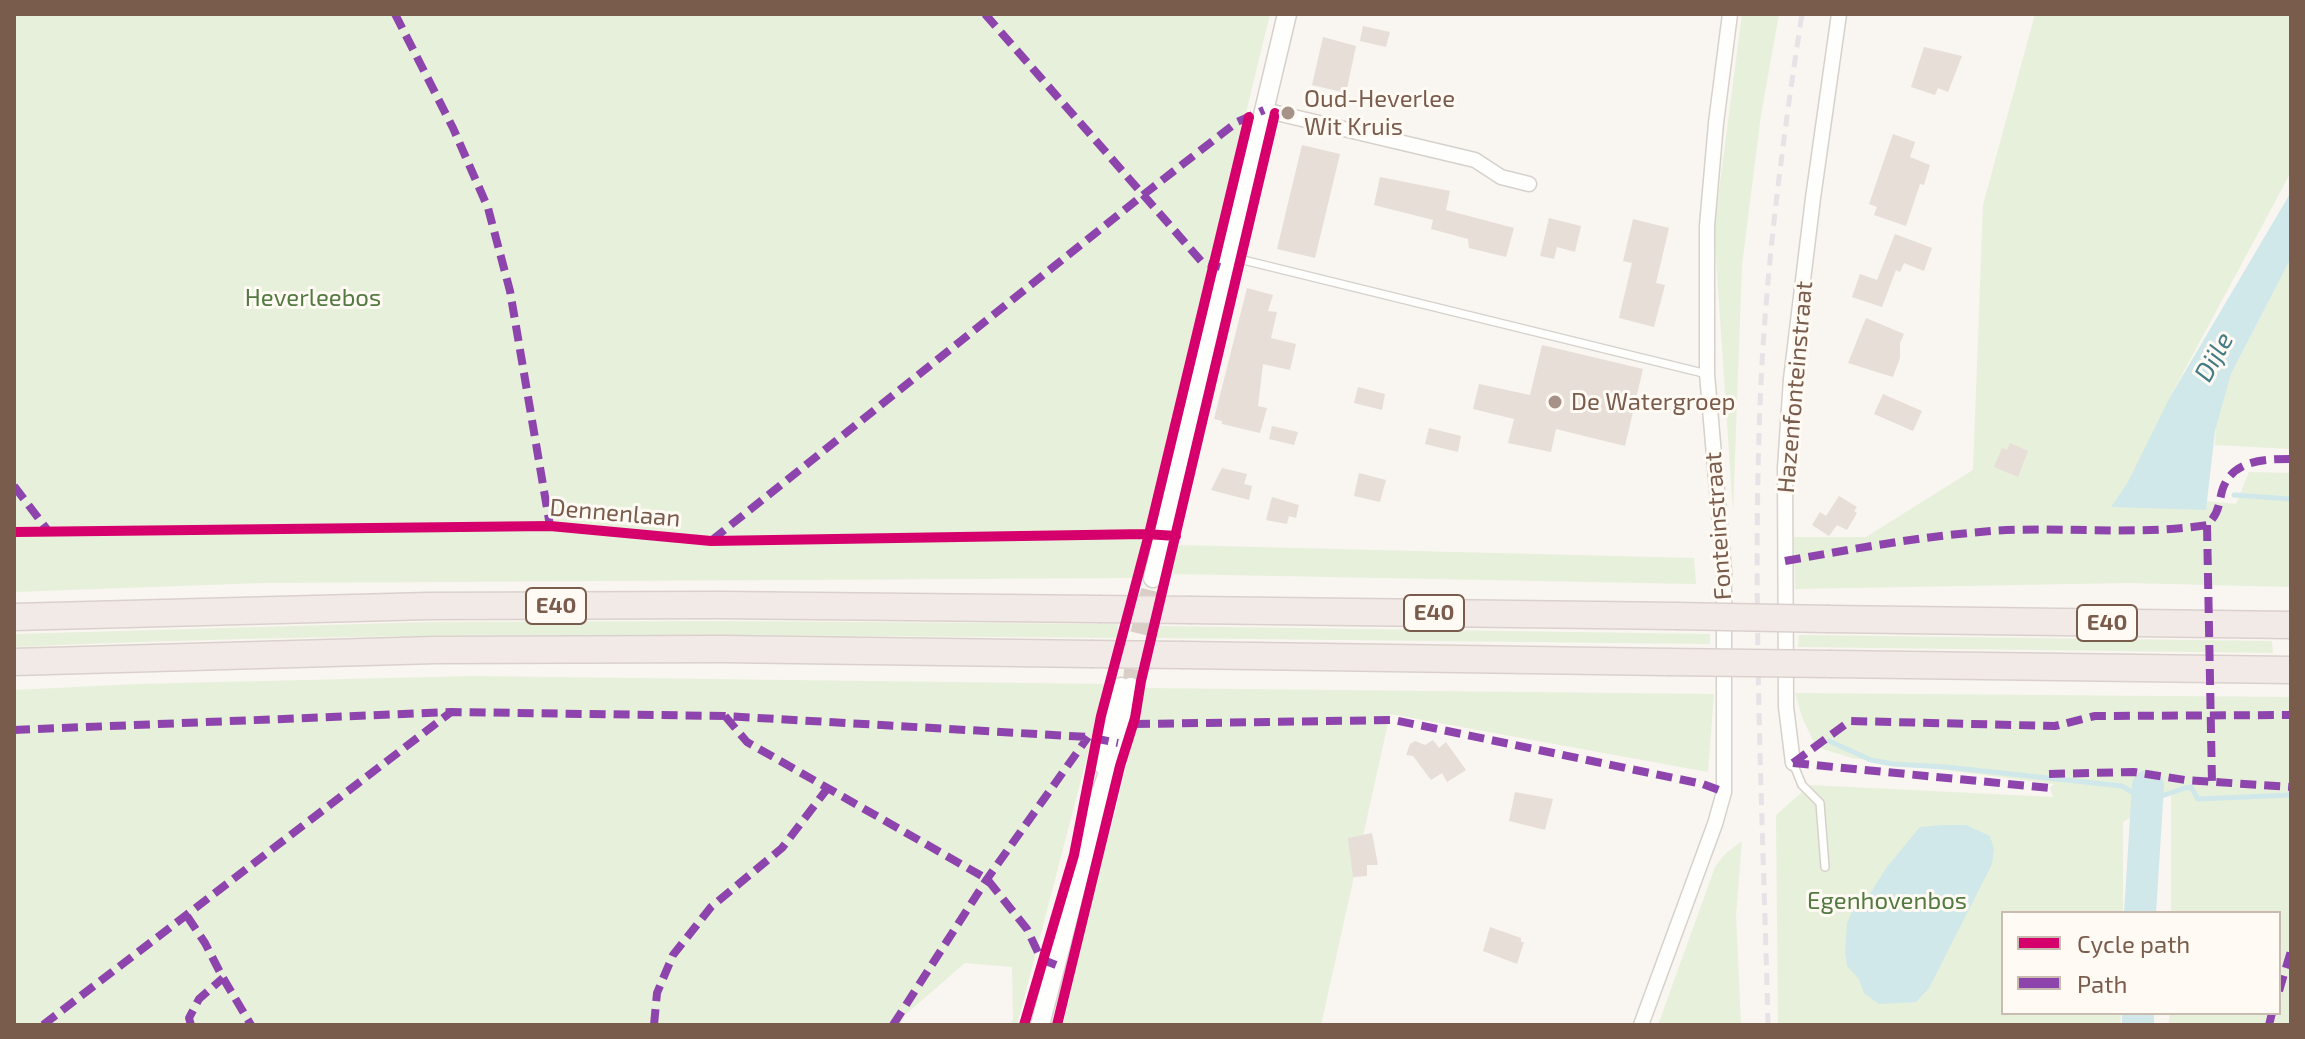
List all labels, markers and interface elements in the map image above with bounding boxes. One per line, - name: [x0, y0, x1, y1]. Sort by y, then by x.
- place label: Oud-Heverlee Wit Kruis: [1304, 85, 1455, 141]
- marker: Oud-Heverlee Wit Kruis: [1279, 104, 1297, 122]
- street label: Hazenfonteinstraat: [1771, 280, 1819, 494]
- park label: Heverleebos: [245, 284, 381, 312]
- water label: Dijle: [2188, 327, 2240, 387]
- place label: De Watergroep: [1571, 388, 1736, 416]
- marker: De Watergroep: [1546, 393, 1564, 411]
- street label: Fonteinstraat: [1698, 451, 1738, 601]
- street label: Dennenlaan: [549, 493, 681, 533]
- road number: E40: [526, 588, 586, 624]
- road number: E40: [1404, 595, 1464, 631]
- road number: E40: [2077, 605, 2137, 641]
- park label: Egenhovenbos: [1807, 887, 1967, 915]
- legend: [2001, 911, 2281, 1015]
- text: Cycle path: [2077, 929, 2190, 958]
- text: Path: [2077, 969, 2127, 998]

